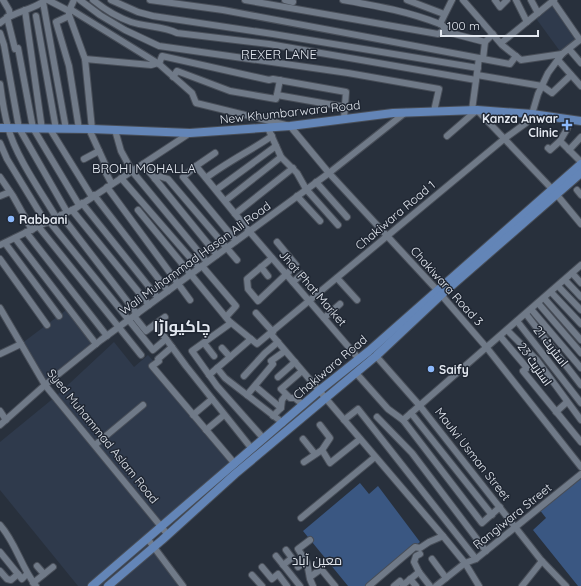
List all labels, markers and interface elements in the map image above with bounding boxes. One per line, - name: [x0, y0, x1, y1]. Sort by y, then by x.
- scale bar: [441, 12, 538, 38]
- text: 100 m: [447, 18, 480, 33]
- district label: REXER LANE: [241, 46, 317, 62]
- street label: New Khumbarwara Road: [219, 97, 361, 127]
- place label: Kanza Anwar Clinic: [482, 111, 558, 140]
- marker: Kanza Anwar Clinic: [561, 119, 573, 131]
- district label: BROHI MOHALLA: [92, 160, 197, 176]
- street label: Chakiwara Road 1: [352, 177, 438, 253]
- street label: Wali Muhammad Hasan Ali Road: [116, 198, 274, 318]
- place label: Rabbani: [19, 212, 68, 227]
- marker: Rabbani: [6, 214, 16, 224]
- street label: Chakiwara Road 3: [407, 243, 487, 329]
- street label: Jhat Phat Market: [276, 247, 350, 329]
- district label: چاکیواڑا: [154, 316, 210, 338]
- street label: اسٹریٹ 21: [530, 323, 572, 369]
- street label: Chakiwara Road: [290, 332, 370, 402]
- street label: اسٹریٹ 23: [515, 339, 555, 389]
- place label: Saify: [439, 362, 469, 377]
- marker: Saify: [426, 364, 436, 374]
- street label: Syed Muhammad Aslam Road: [44, 366, 162, 506]
- street label: Maulvi Usman Street: [432, 404, 514, 504]
- street label: Rangiwara Street: [470, 480, 554, 552]
- district label: معین آباد: [292, 552, 342, 568]

